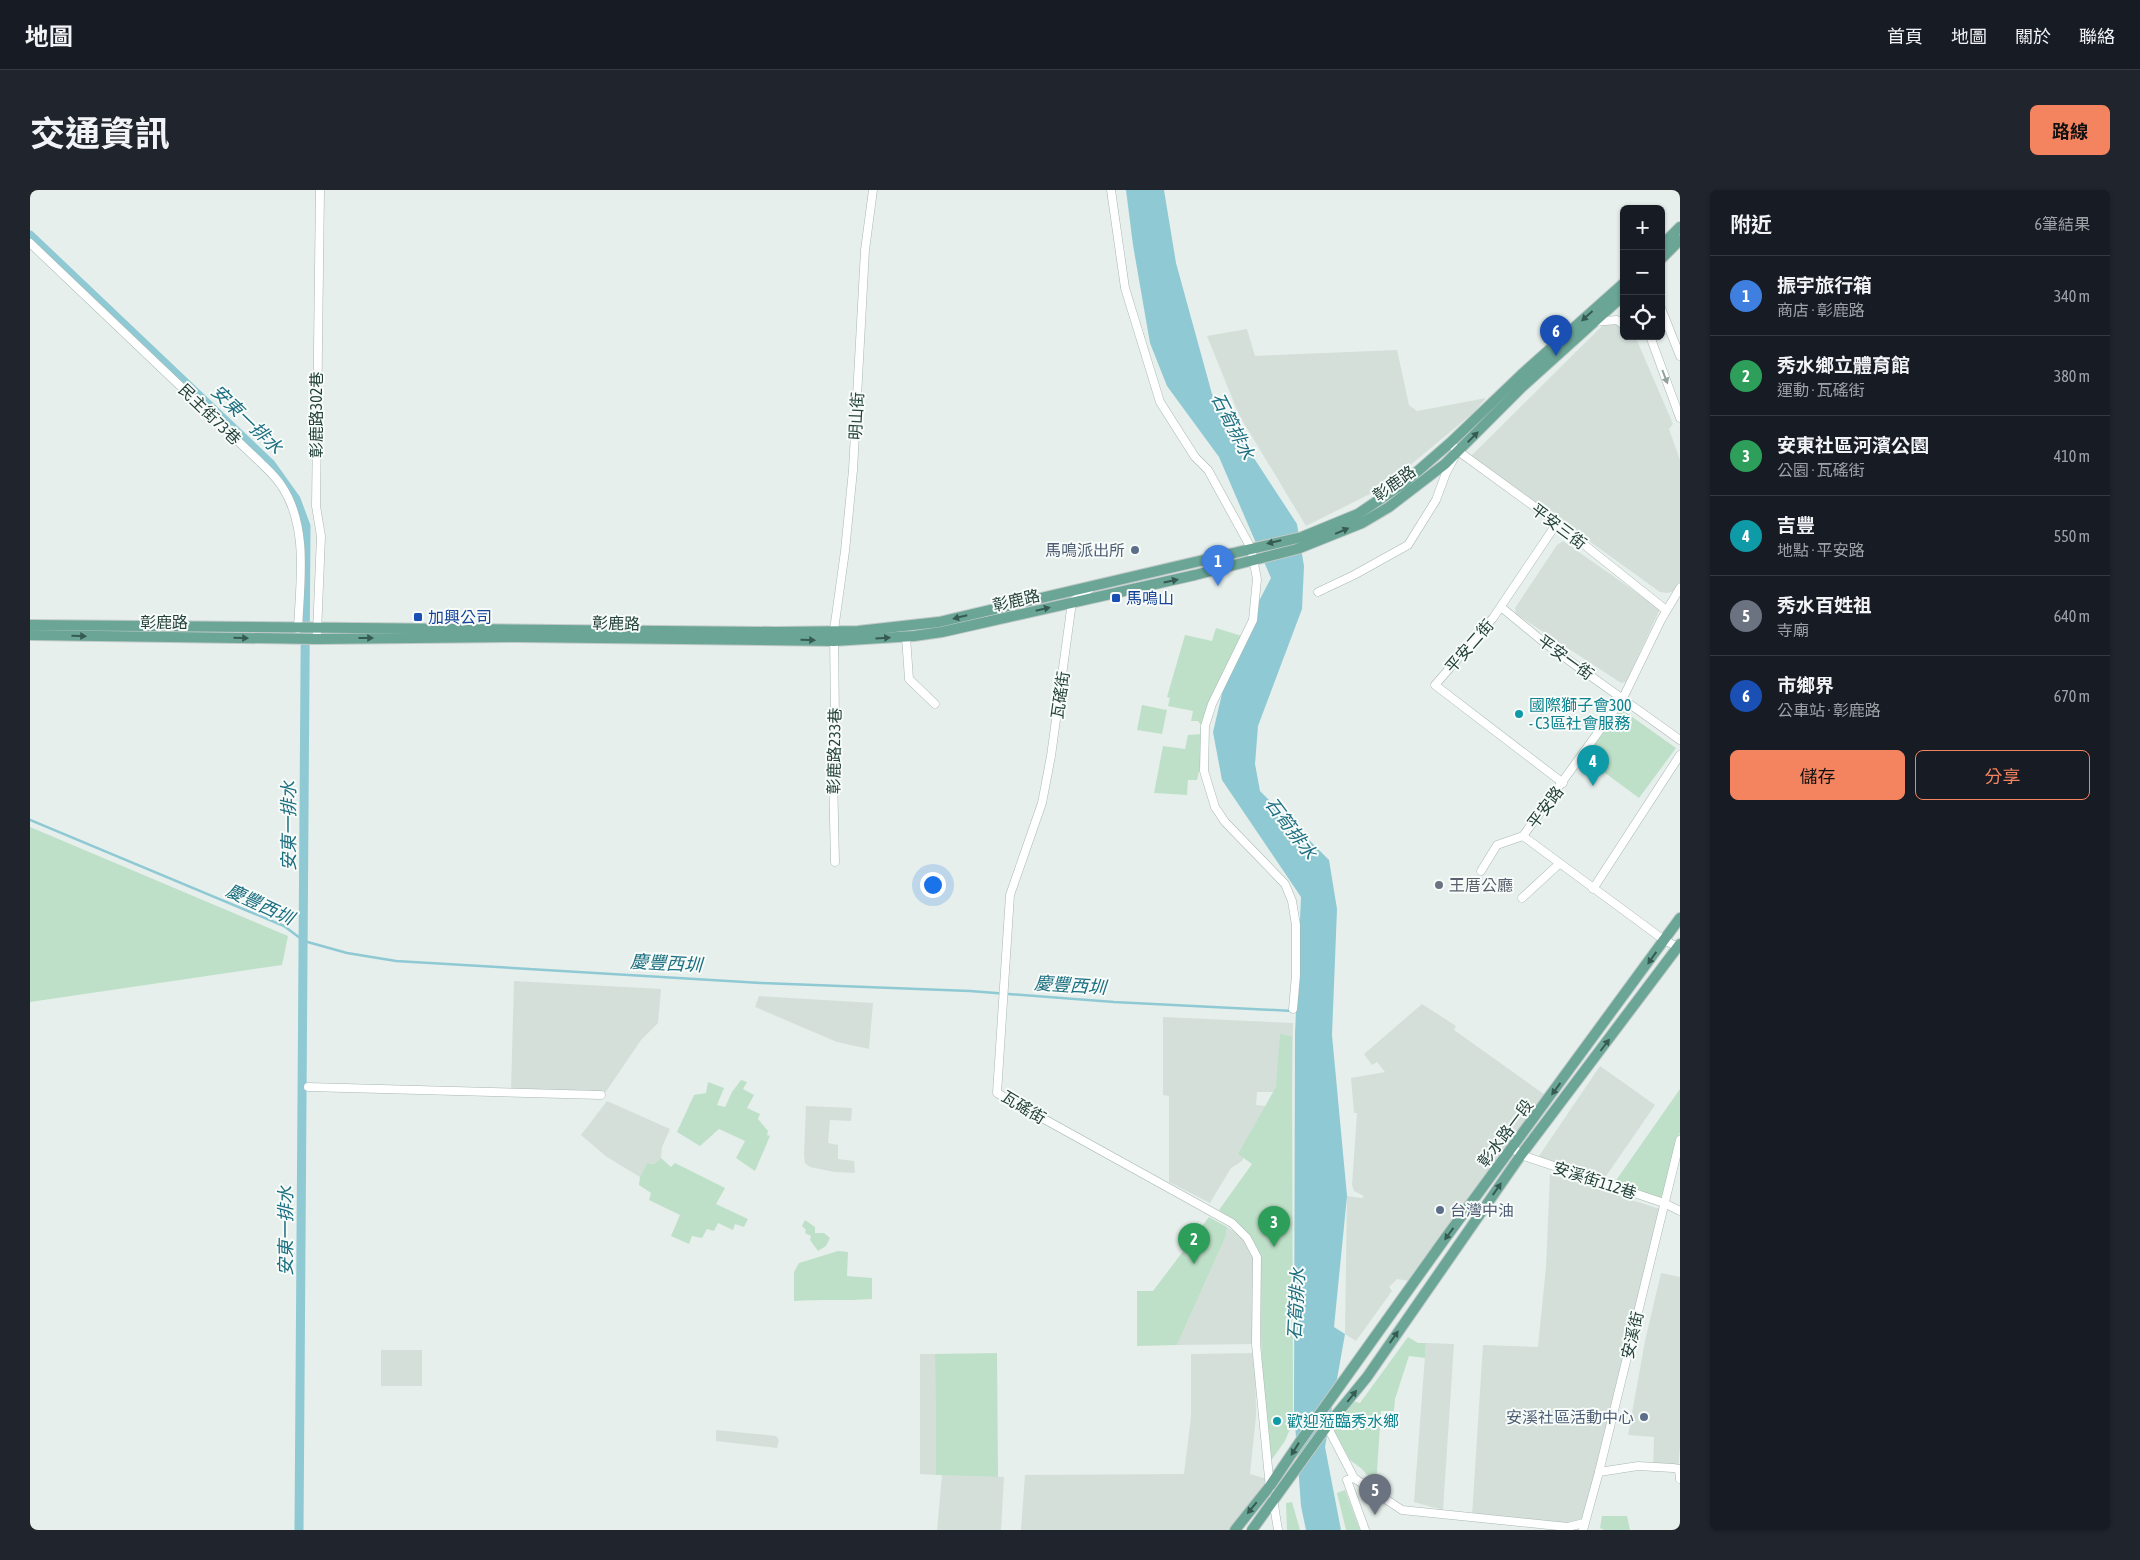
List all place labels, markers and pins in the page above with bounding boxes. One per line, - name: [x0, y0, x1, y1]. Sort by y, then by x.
- pin: 6: [1540, 315, 1572, 356]
- place label: 馬鳴派出所: [1045, 541, 1125, 559]
- marker: 馬鳴派出所: [1129, 544, 1141, 556]
- pin: 1: [1202, 545, 1234, 586]
- place label: 馬鳴山: [1126, 589, 1174, 607]
- marker: 馬鳴山: [1110, 592, 1122, 604]
- place label: 加興公司: [428, 608, 492, 626]
- marker: 加興公司: [412, 611, 424, 623]
- place label: 國際獅子會300 - C3區社會服務: [1529, 696, 1632, 732]
- marker: 國際獅子會300 - C3區社會服務: [1513, 708, 1525, 720]
- pin: 4: [1577, 745, 1609, 786]
- place label: 王厝公廳: [1449, 876, 1513, 894]
- marker: 王厝公廳: [1433, 879, 1445, 891]
- place label: 台灣中油: [1450, 1201, 1514, 1219]
- marker: 台灣中油: [1434, 1204, 1446, 1216]
- pin: 3: [1258, 1206, 1290, 1247]
- pin: 2: [1178, 1223, 1210, 1264]
- place label: 安溪社區活動中心: [1506, 1408, 1634, 1426]
- marker: 安溪社區活動中心: [1638, 1411, 1650, 1423]
- place label: 歡迎蒞臨秀水鄉: [1287, 1412, 1399, 1430]
- marker: 歡迎蒞臨秀水鄉: [1271, 1415, 1283, 1427]
- pin: 5: [1359, 1474, 1391, 1515]

